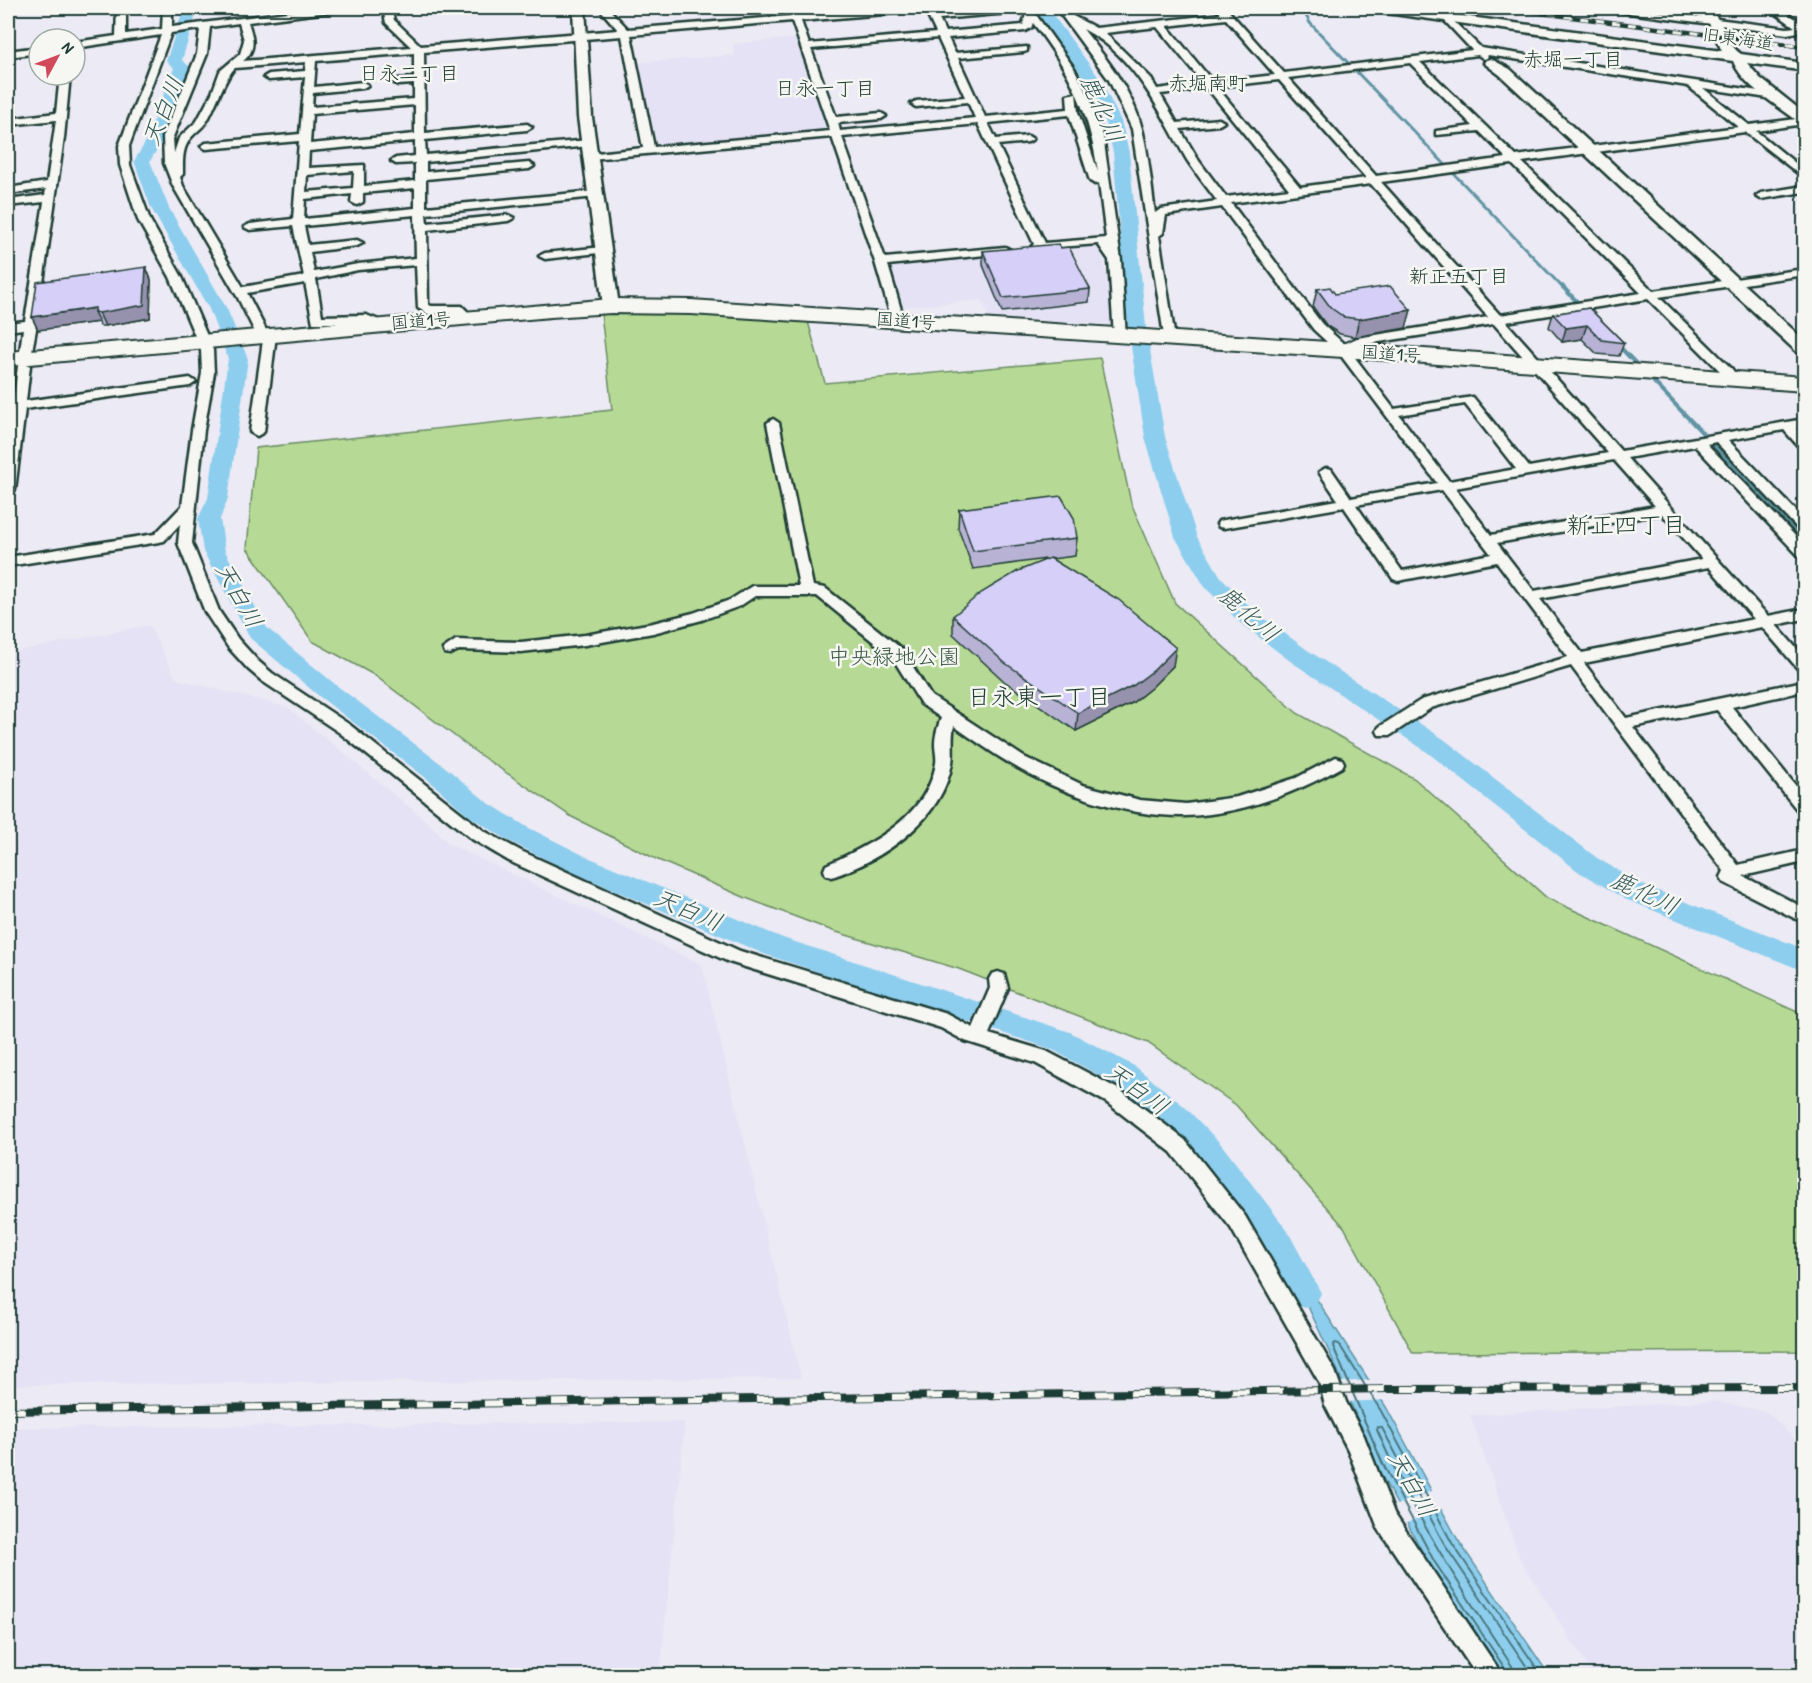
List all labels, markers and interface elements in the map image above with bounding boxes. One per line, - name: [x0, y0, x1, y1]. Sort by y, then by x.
- street label: 旧東海道: [1701, 21, 1775, 56]
- north arrow: [27, 27, 87, 87]
- text: N: [57, 37, 80, 58]
- district label: 赤堀一丁目: [1523, 45, 1623, 72]
- district label: 日永二丁目: [359, 59, 459, 86]
- water label: 鹿化川: [1074, 69, 1132, 148]
- district label: 赤堀南町: [1168, 69, 1248, 96]
- water label: 天白川: [134, 71, 190, 150]
- district label: 日永一丁目: [775, 74, 875, 101]
- district label: 新正五丁目: [1409, 262, 1509, 289]
- street label: 国道1号: [390, 305, 452, 336]
- street label: 国道1号: [875, 306, 937, 335]
- street label: 国道1号: [1360, 339, 1422, 368]
- district label: 新正四丁目: [1566, 508, 1686, 540]
- water label: 天白川: [208, 555, 271, 634]
- water label: 鹿化川: [1212, 578, 1287, 649]
- park label: 中央緑地公園: [828, 641, 960, 671]
- district label: 日永東一丁目: [967, 680, 1111, 712]
- water label: 鹿化川: [1606, 862, 1685, 922]
- water label: 天白川: [649, 880, 728, 938]
- water label: 天白川: [1099, 1054, 1176, 1122]
- water label: 天白川: [1381, 1444, 1444, 1523]

